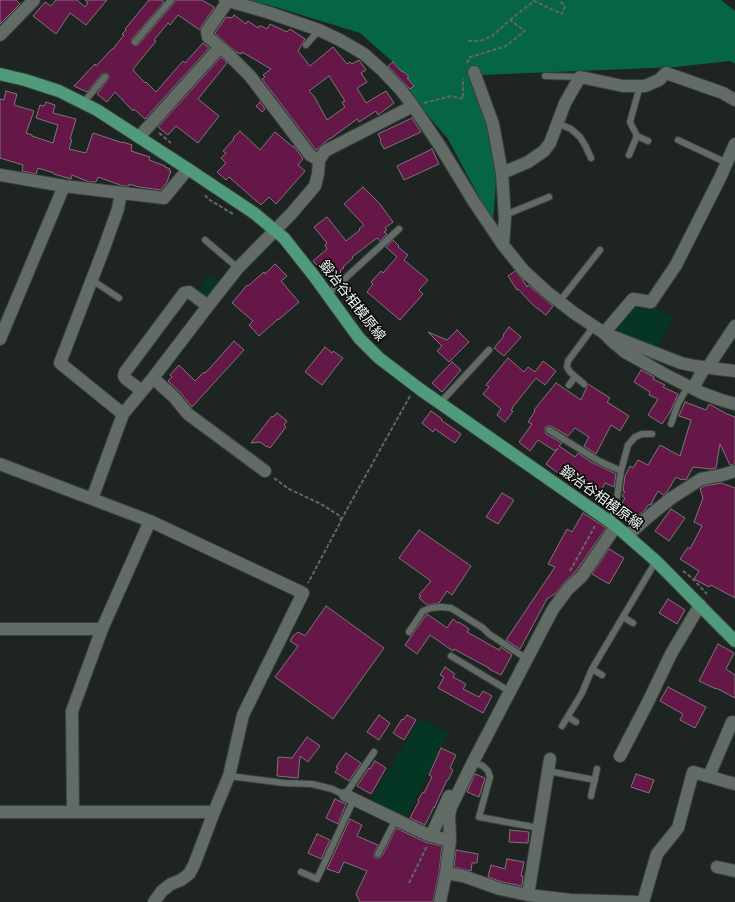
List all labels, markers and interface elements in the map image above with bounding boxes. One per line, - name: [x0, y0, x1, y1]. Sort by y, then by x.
- street label: 鍛冶谷相模原線: [315, 257, 389, 345]
- street label: 鍛冶谷相模原線: [556, 462, 646, 534]

